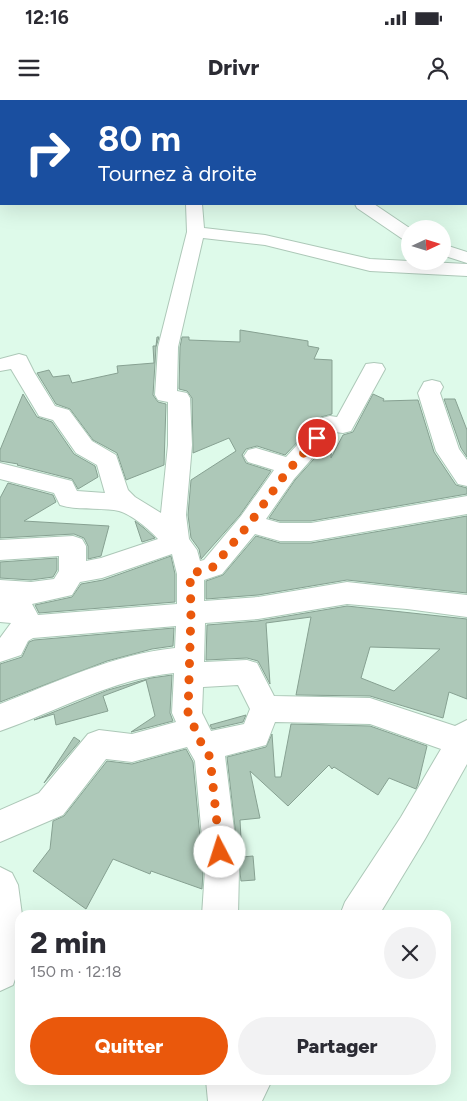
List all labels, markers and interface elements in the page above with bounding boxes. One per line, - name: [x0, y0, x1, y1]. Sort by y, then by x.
- text: 12:16: [25, 6, 69, 29]
- icon: menu: [15, 54, 43, 82]
- text: Drivr: [208, 54, 259, 81]
- icon: person: [424, 54, 452, 82]
- text: 80 m: [98, 118, 181, 160]
- icon: right: [15, 120, 80, 185]
- text: Tournez à droite: [98, 160, 257, 187]
- north arrow: [401, 220, 451, 270]
- map controls: [401, 220, 451, 270]
- pin: [296, 417, 338, 459]
- icon: arrive: [303, 424, 331, 452]
- position arrow: [193, 825, 245, 877]
- text: 2 min: [30, 924, 107, 961]
- button: close: [384, 927, 436, 979]
- text: 150 m · 12:18: [30, 962, 122, 981]
- button: Quitter: [30, 1017, 228, 1075]
- button: Partager: [238, 1017, 436, 1075]

